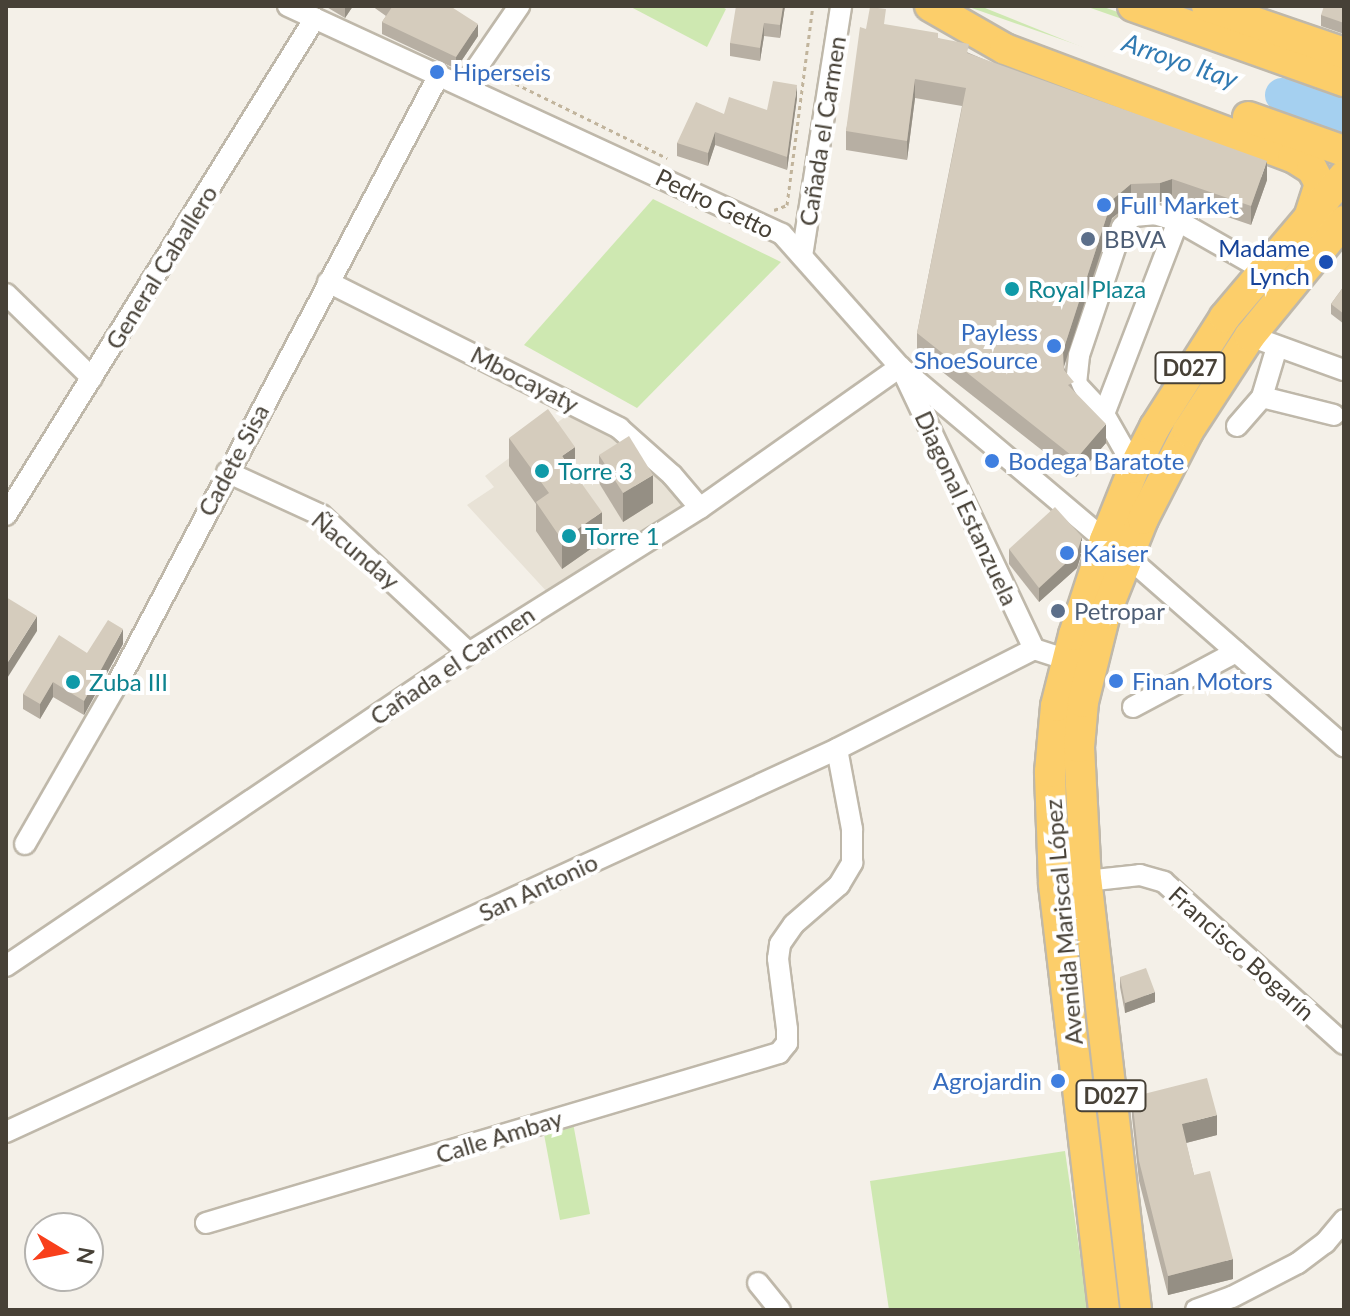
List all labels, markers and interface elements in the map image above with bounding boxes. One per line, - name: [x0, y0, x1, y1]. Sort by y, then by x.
- water label: Arroyo Itay: [1118, 27, 1242, 95]
- street label: Cañada el Carmen: [793, 34, 851, 228]
- place label: Hiperseis: [453, 58, 551, 86]
- marker: Hiperseis: [428, 63, 446, 81]
- street label: Pedro Getto: [651, 162, 779, 244]
- street label: General Caballero: [99, 180, 223, 354]
- place label: Full Market: [1120, 191, 1239, 219]
- marker: Full Market: [1095, 196, 1113, 214]
- place label: BBVA: [1104, 225, 1166, 253]
- marker: BBVA: [1079, 230, 1097, 248]
- place label: Madame Lynch: [1218, 234, 1310, 290]
- marker: Madame Lynch: [1317, 253, 1335, 271]
- place label: Royal Plaza: [1028, 275, 1146, 303]
- marker: Royal Plaza: [1003, 280, 1021, 298]
- place label: Payless ShoeSource: [914, 318, 1038, 374]
- marker: Payless ShoeSource: [1045, 337, 1063, 355]
- street label: Mbocayaty: [466, 340, 584, 418]
- road number: D027: [1154, 350, 1226, 386]
- street label: Cadete Sisa: [192, 399, 274, 521]
- street label: Diagonal Estanzuela: [909, 406, 1025, 610]
- place label: Bodega Baratote: [1008, 447, 1184, 475]
- marker: Bodega Baratote: [983, 452, 1001, 470]
- place label: Torre 3: [558, 457, 633, 485]
- marker: Torre 3: [533, 462, 551, 480]
- street label: Ñacunday: [306, 505, 406, 595]
- place label: Torre 1: [585, 522, 660, 550]
- marker: Torre 1: [560, 527, 578, 545]
- place label: Kaiser: [1083, 539, 1148, 567]
- marker: Kaiser: [1058, 544, 1076, 562]
- place label: Petropar: [1074, 597, 1165, 625]
- street label: Cañada el Carmen: [364, 599, 540, 731]
- marker: Petropar: [1049, 602, 1067, 620]
- place label: Finan Motors: [1132, 667, 1273, 695]
- place label: Zuba III: [89, 668, 168, 696]
- marker: Finan Motors: [1107, 672, 1125, 690]
- marker: Zuba III: [64, 673, 82, 691]
- street label: Avenida Mariscal López: [1038, 798, 1088, 1046]
- street label: San Antonio: [474, 847, 602, 927]
- street label: Francisco Bogarín: [1163, 880, 1321, 1026]
- place label: Agrojardin: [933, 1067, 1042, 1095]
- marker: Agrojardin: [1049, 1072, 1067, 1090]
- road number: D027: [1075, 1078, 1147, 1114]
- street label: Calle Ambay: [432, 1103, 566, 1169]
- north arrow: [24, 1212, 104, 1292]
- text: N: [71, 1245, 101, 1267]

